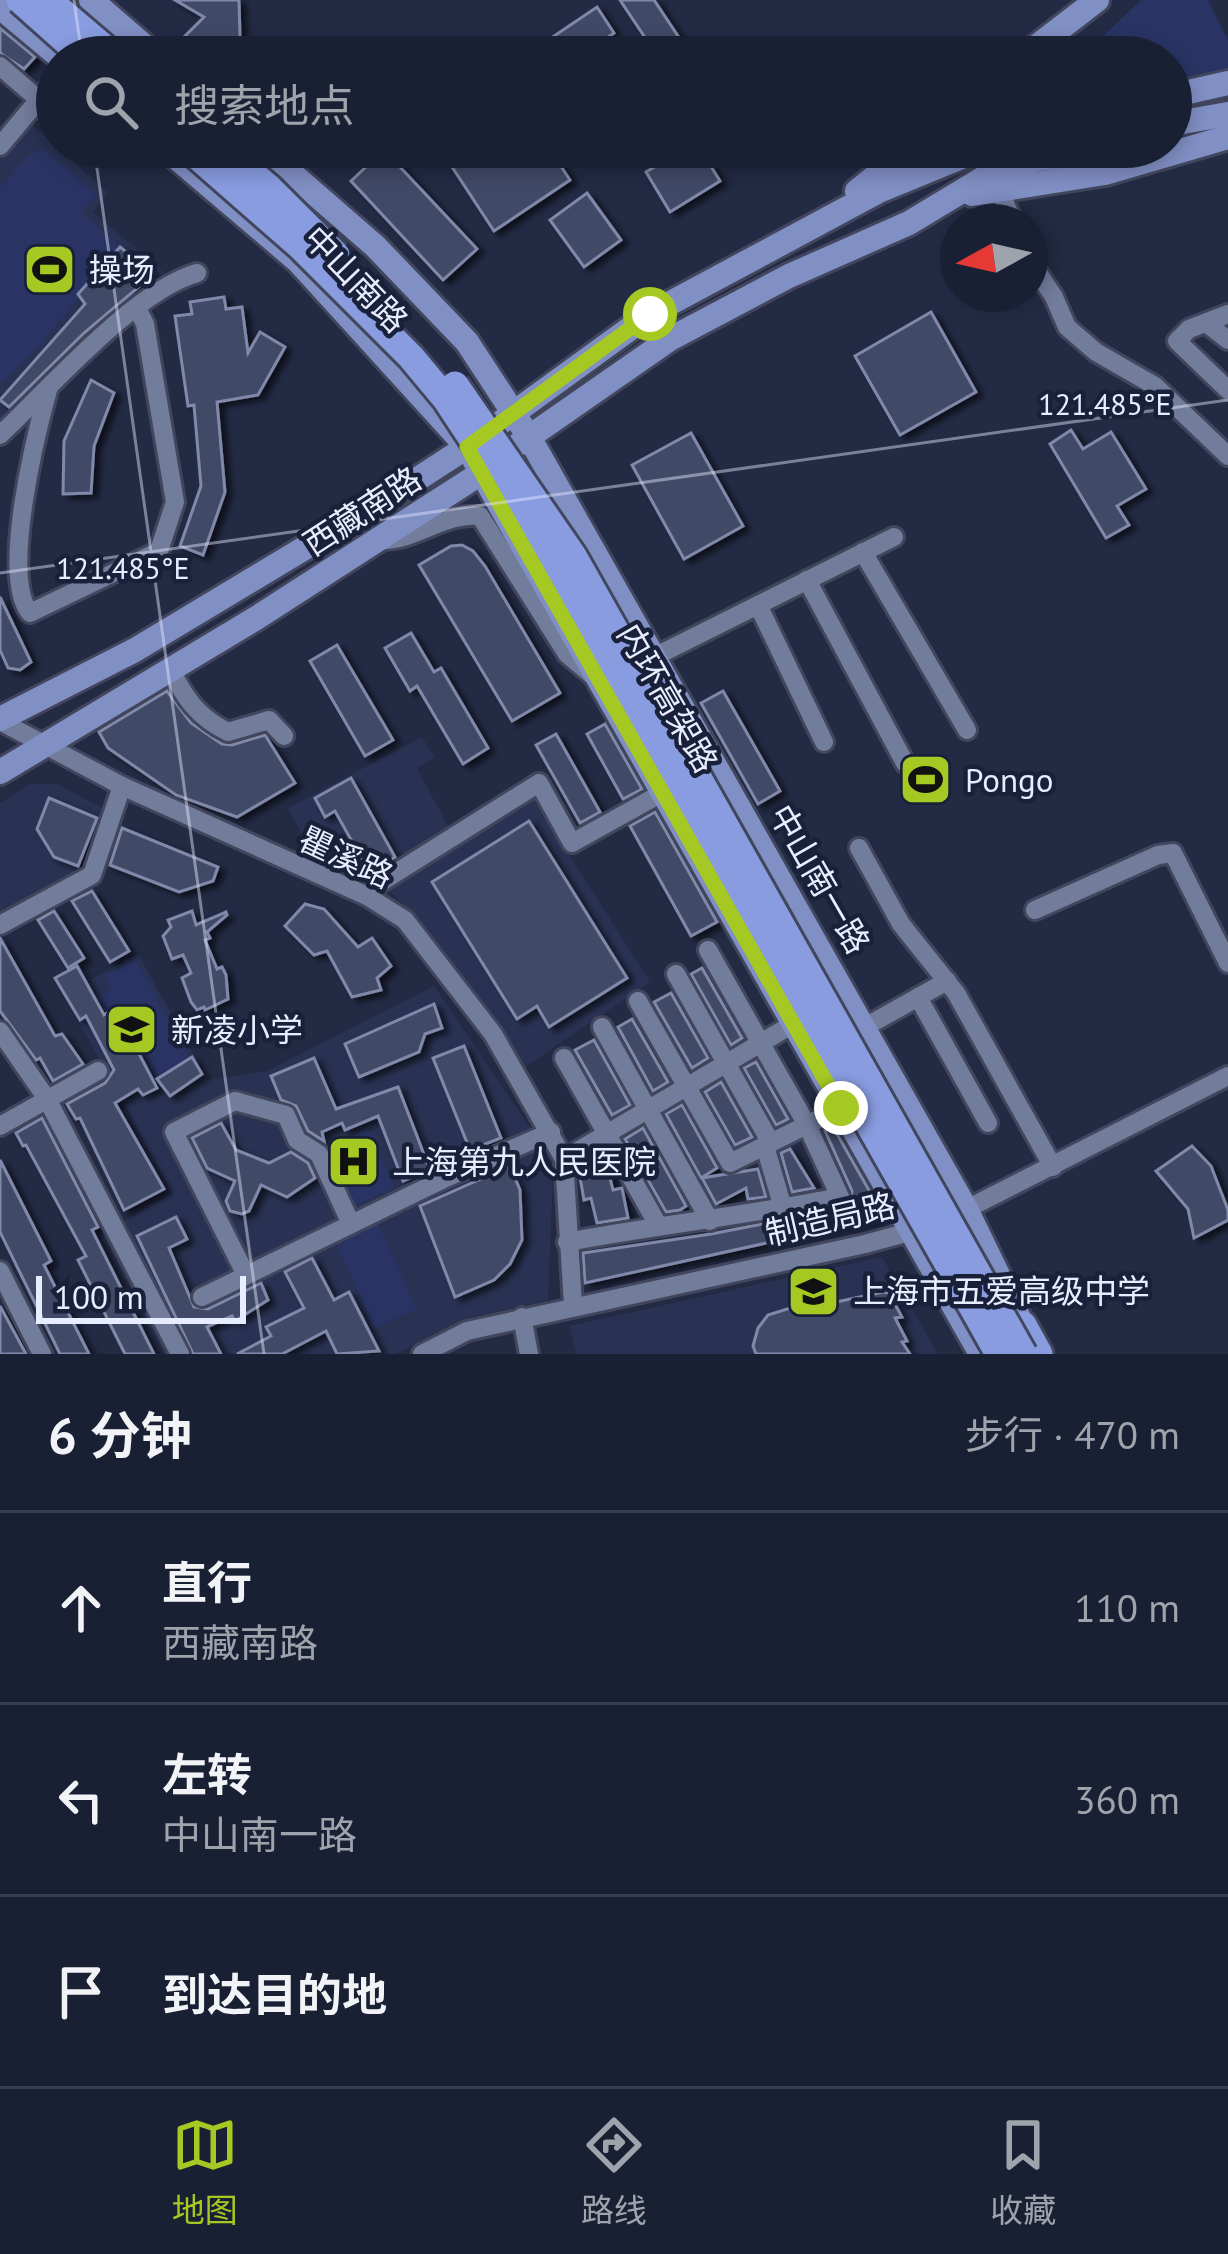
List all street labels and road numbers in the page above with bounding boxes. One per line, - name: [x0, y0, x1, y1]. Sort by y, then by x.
- street label: 中山南路: [295, 216, 418, 341]
- street label: 西藏南路: [295, 457, 429, 565]
- street label: 内环高架路: [609, 616, 728, 780]
- street label: 中山南一路: [761, 797, 880, 961]
- street label: 瞿溪路: [292, 816, 400, 897]
- street label: 制造局路: [761, 1183, 899, 1254]

